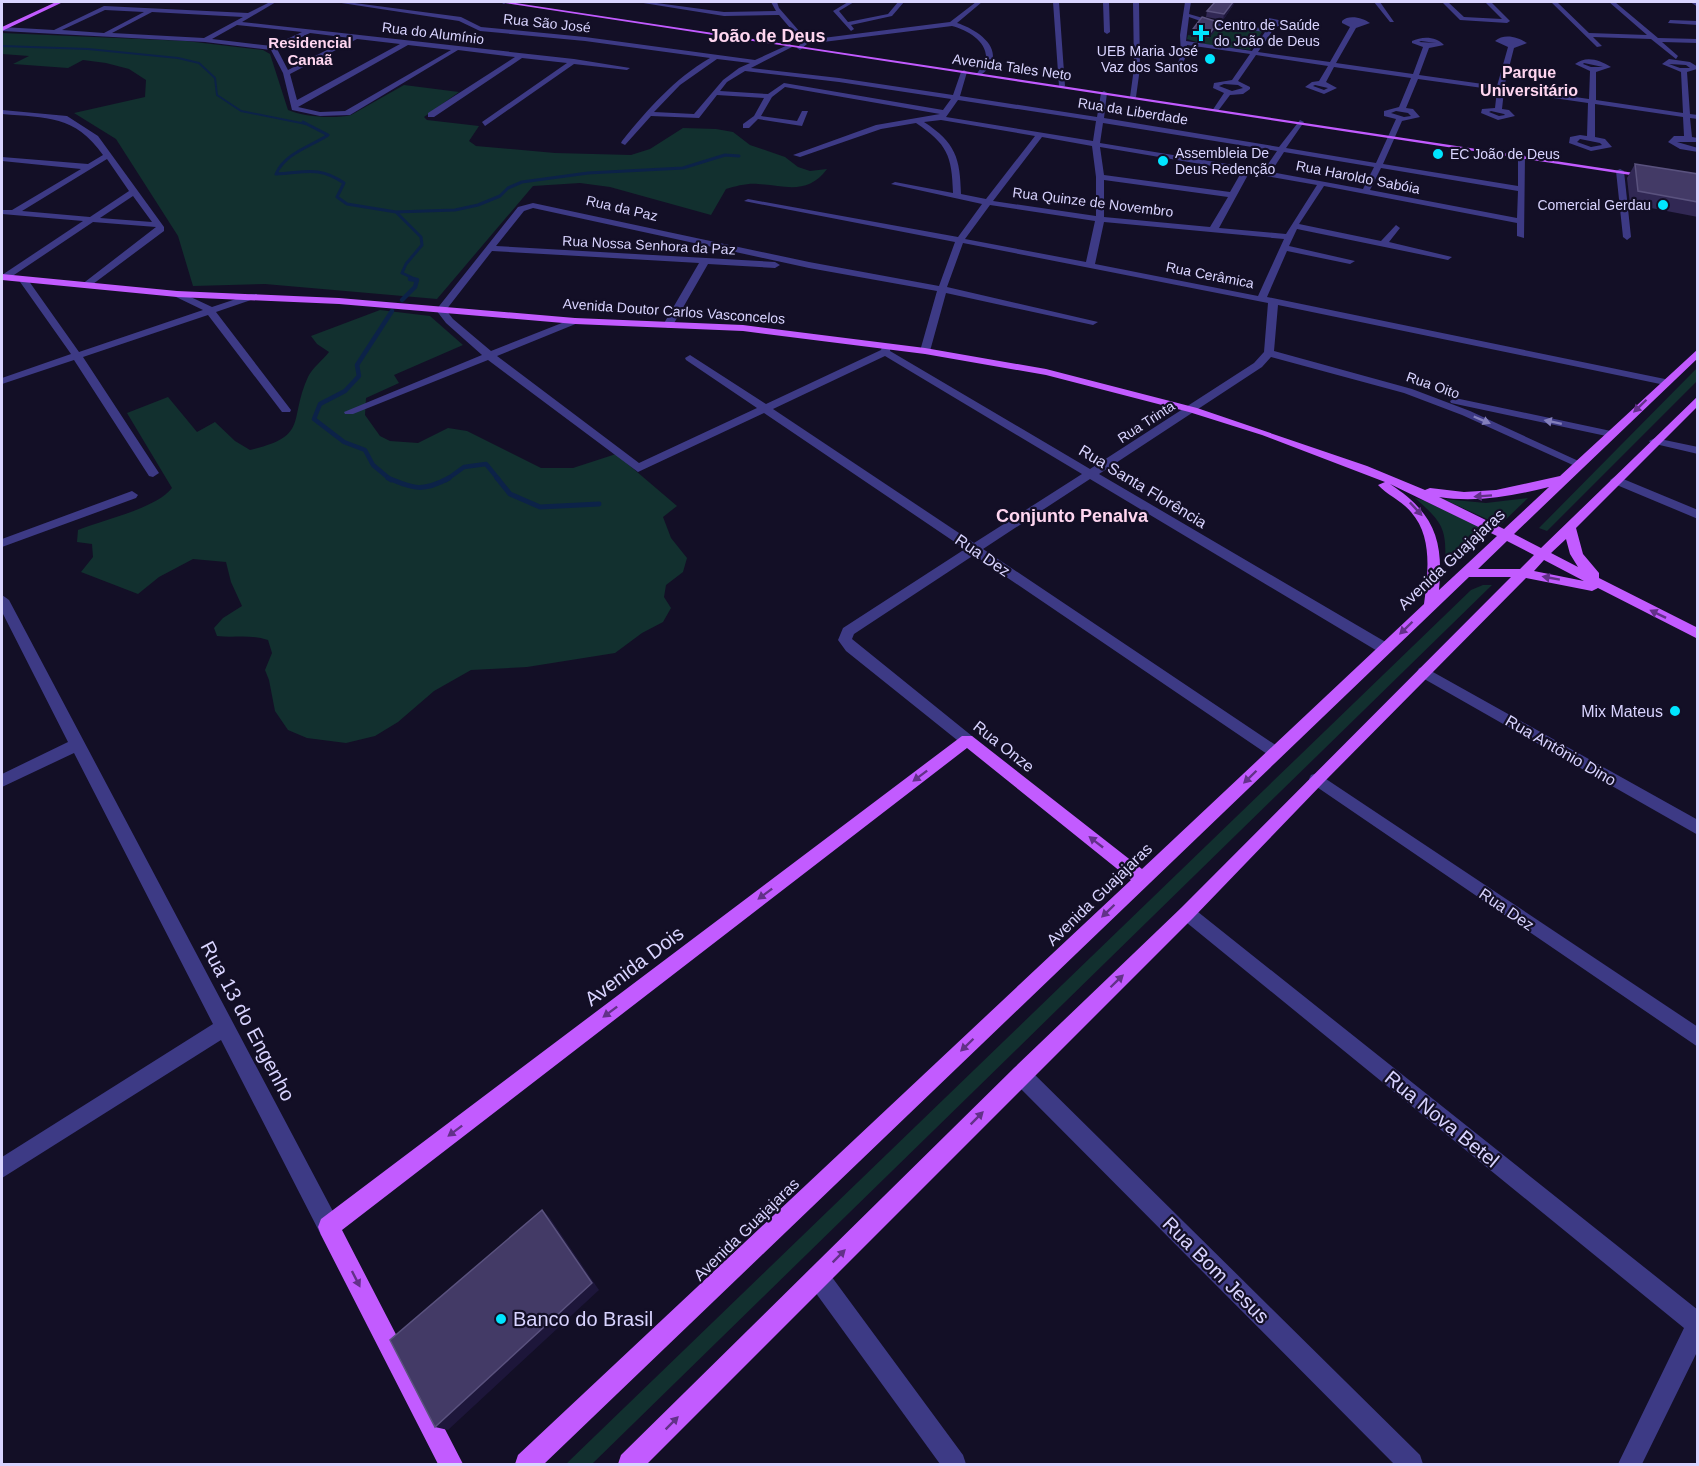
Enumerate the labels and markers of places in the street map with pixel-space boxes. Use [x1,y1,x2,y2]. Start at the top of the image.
place label: Centro de Saúde do João de Deus [1214,17,1320,49]
marker: Centro de Saúde do João de Deus [1192,24,1210,42]
place label: UEB Maria José Vaz dos Santos [1097,43,1198,75]
marker: UEB Maria José Vaz dos Santos [1203,52,1217,66]
place label: Assembleia De Deus Redenção [1175,145,1276,177]
place label: EC João de Deus [1450,146,1560,162]
marker: EC João de Deus [1431,147,1445,161]
marker: Assembleia De Deus Redenção [1156,154,1170,168]
place label: Comercial Gerdau [1537,197,1651,213]
marker: Comercial Gerdau [1656,198,1670,212]
place label: Mix Mateus [1581,703,1663,720]
marker: Mix Mateus [1668,704,1682,718]
place label: Banco do Brasil [513,1308,653,1330]
marker: Banco do Brasil [494,1312,508,1326]

